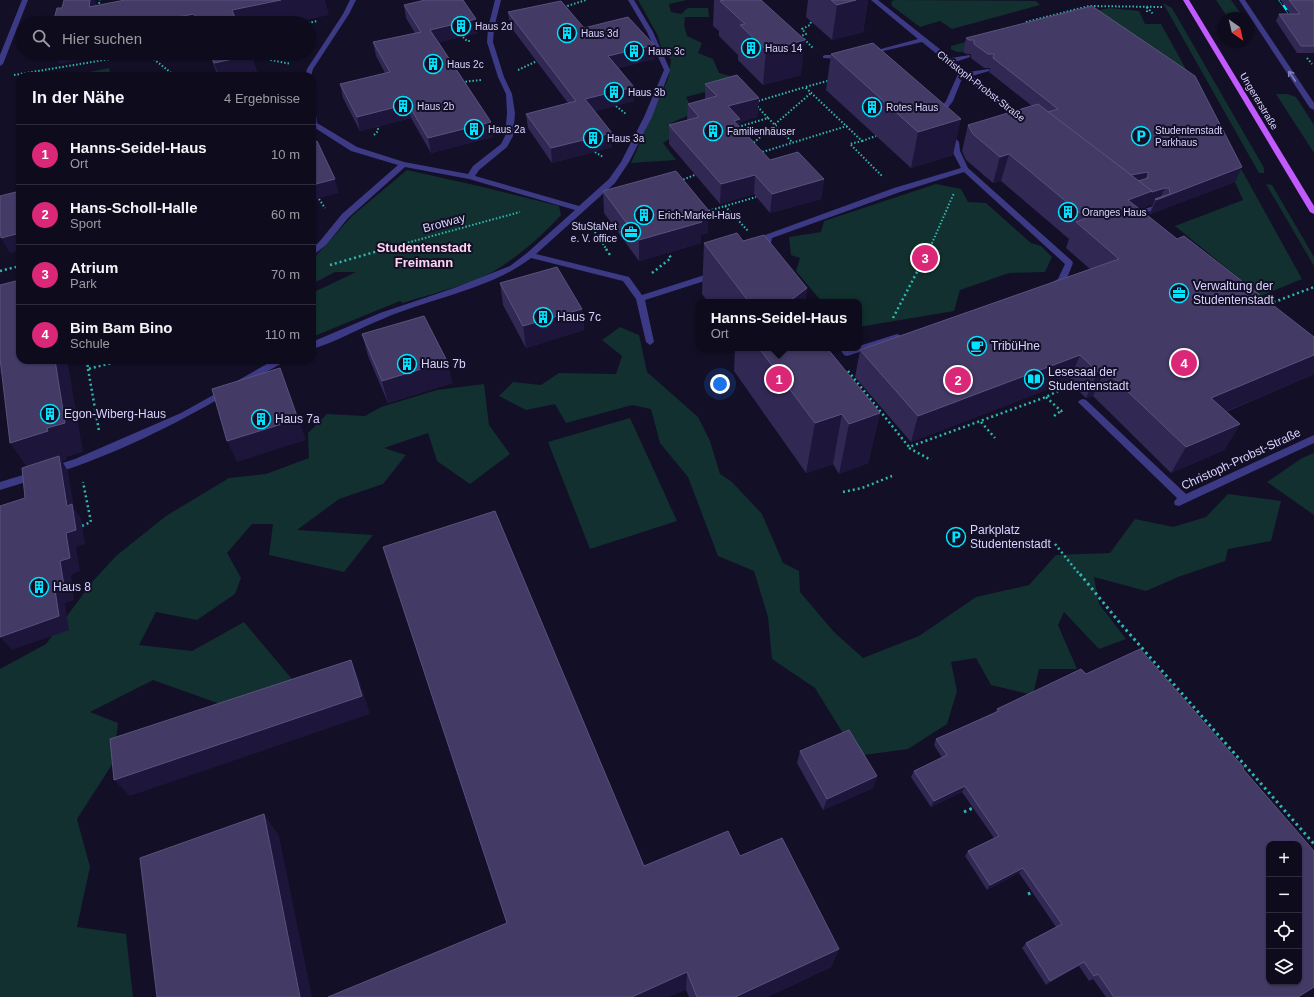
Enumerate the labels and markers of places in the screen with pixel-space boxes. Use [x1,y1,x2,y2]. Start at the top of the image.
building icon: Haus 2d [450,15,472,37]
place label: Haus 2d [475,21,512,32]
building icon: Haus 3d [556,22,578,44]
place label: Haus 3d [581,28,618,39]
building icon: Haus 14 [740,37,762,59]
building icon: Haus 3c [623,40,645,62]
place label: Haus 14 [765,43,803,54]
place label: Haus 3c [648,46,685,57]
building icon: Haus 2c [422,53,444,75]
place label: Haus 2c [447,59,484,70]
building icon: Haus 3b [603,81,625,103]
place label: Haus 3b [628,87,666,98]
building icon: Haus 2b [392,95,414,117]
building icon: Rotes Haus [861,96,883,118]
place label: Haus 2b [417,101,455,112]
place label: Rotes Haus [886,102,938,113]
building icon: Haus 2a [463,118,485,140]
building icon: Familienhäuser [702,120,724,142]
place label: Haus 2a [488,124,526,135]
parking icon: Studentenstadt Parkhaus [1130,125,1152,147]
place label: Studentenstadt Parkhaus [1155,125,1222,148]
place label: Familienhäuser [727,126,796,137]
building icon: Haus 3a [582,127,604,149]
place label: Haus 3a [607,133,645,144]
building icon: Oranges Haus [1057,201,1079,223]
building icon: Erich-Markel-Haus [633,204,655,226]
place label: Oranges Haus [1082,207,1146,218]
place label: Erich-Markel-Haus [658,210,741,221]
place label: StuStaNet e. V. office [571,221,617,244]
office icon: StuStaNet e. V. office [620,221,642,243]
pin: 3 [912,243,938,273]
place label: Verwaltung der Studentenstadt [1193,279,1274,307]
office icon: Verwaltung der Studentenstadt [1168,282,1190,304]
building icon: Haus 7c [532,306,554,328]
place label: Haus 7c [557,310,601,324]
cafe icon: TribüHne [966,335,988,357]
place label: TribüHne [991,339,1040,353]
pin: 4 [1171,348,1197,378]
building icon: Haus 7b [396,353,418,375]
place label: Haus 7b [421,357,466,371]
pin: 1 [766,364,792,394]
pin: 2 [945,365,971,395]
place label: Lesesaal der Studentenstadt [1048,365,1129,393]
library icon: Lesesaal der Studentenstadt [1023,368,1045,390]
building icon: Egon-Wiberg-Haus [39,403,61,425]
place label: Egon-Wiberg-Haus [64,407,166,421]
building icon: Haus 7a [250,408,272,430]
place label: Haus 7a [275,412,320,426]
place label: Parkplatz Studentenstadt [970,523,1051,551]
parking icon: Parkplatz Studentenstadt [945,526,967,548]
building icon: Haus 8 [28,576,50,598]
place label: Haus 8 [53,580,91,594]

